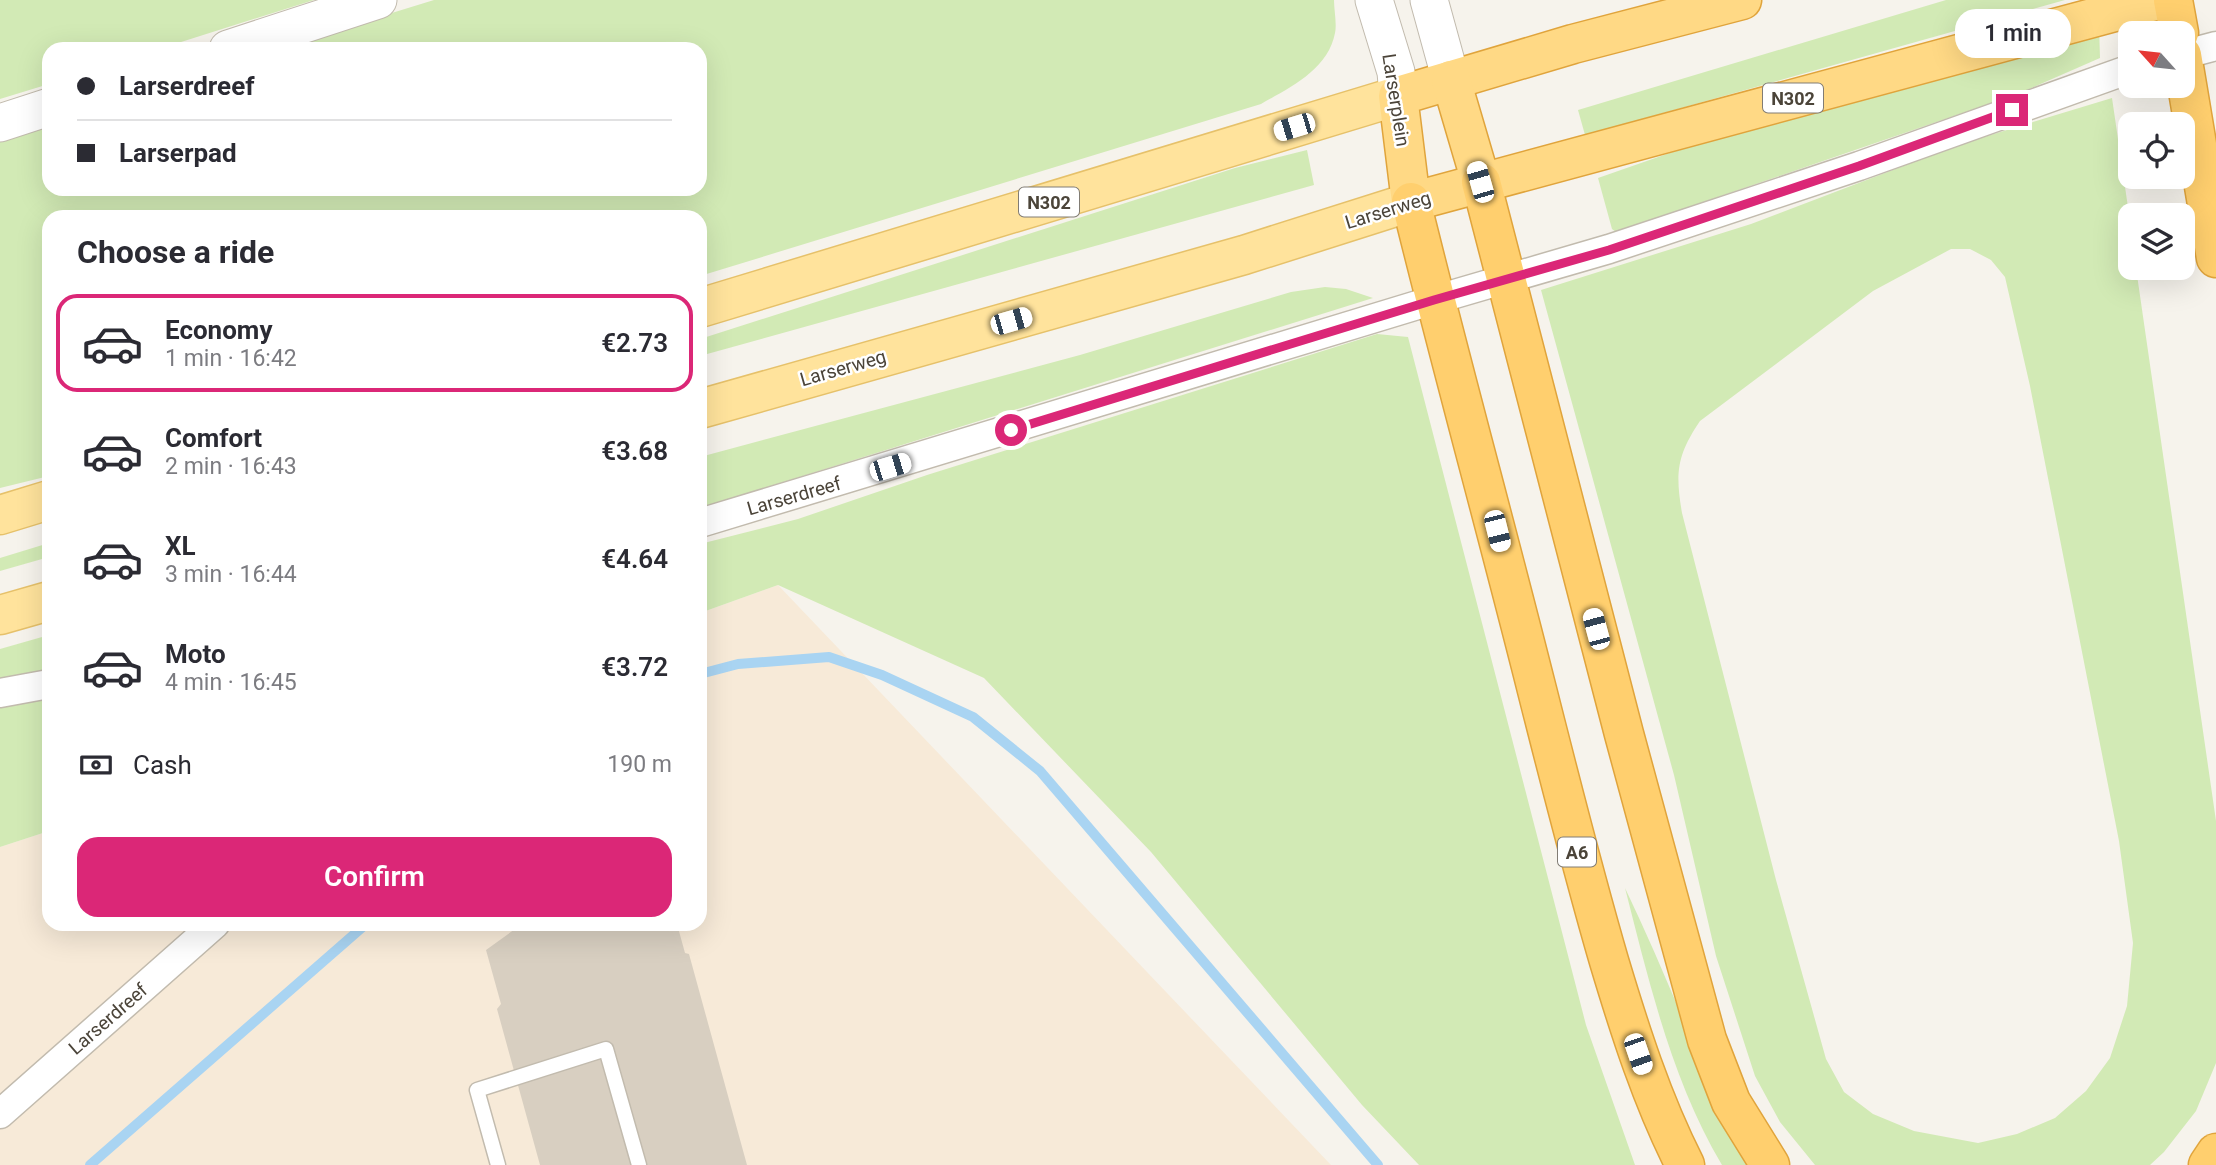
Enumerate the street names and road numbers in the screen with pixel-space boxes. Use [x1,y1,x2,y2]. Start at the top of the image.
street label: Larserplein [1377,52,1415,148]
road number: N302 [1763,84,1823,113]
street label: Larserweg [1342,186,1434,234]
road number: N302 [1019,188,1079,216]
street label: Larserweg [797,345,889,391]
street label: Larserdreef [744,471,844,520]
road number: A6 [1558,838,1596,866]
street label: Larserdreef [64,978,152,1059]

